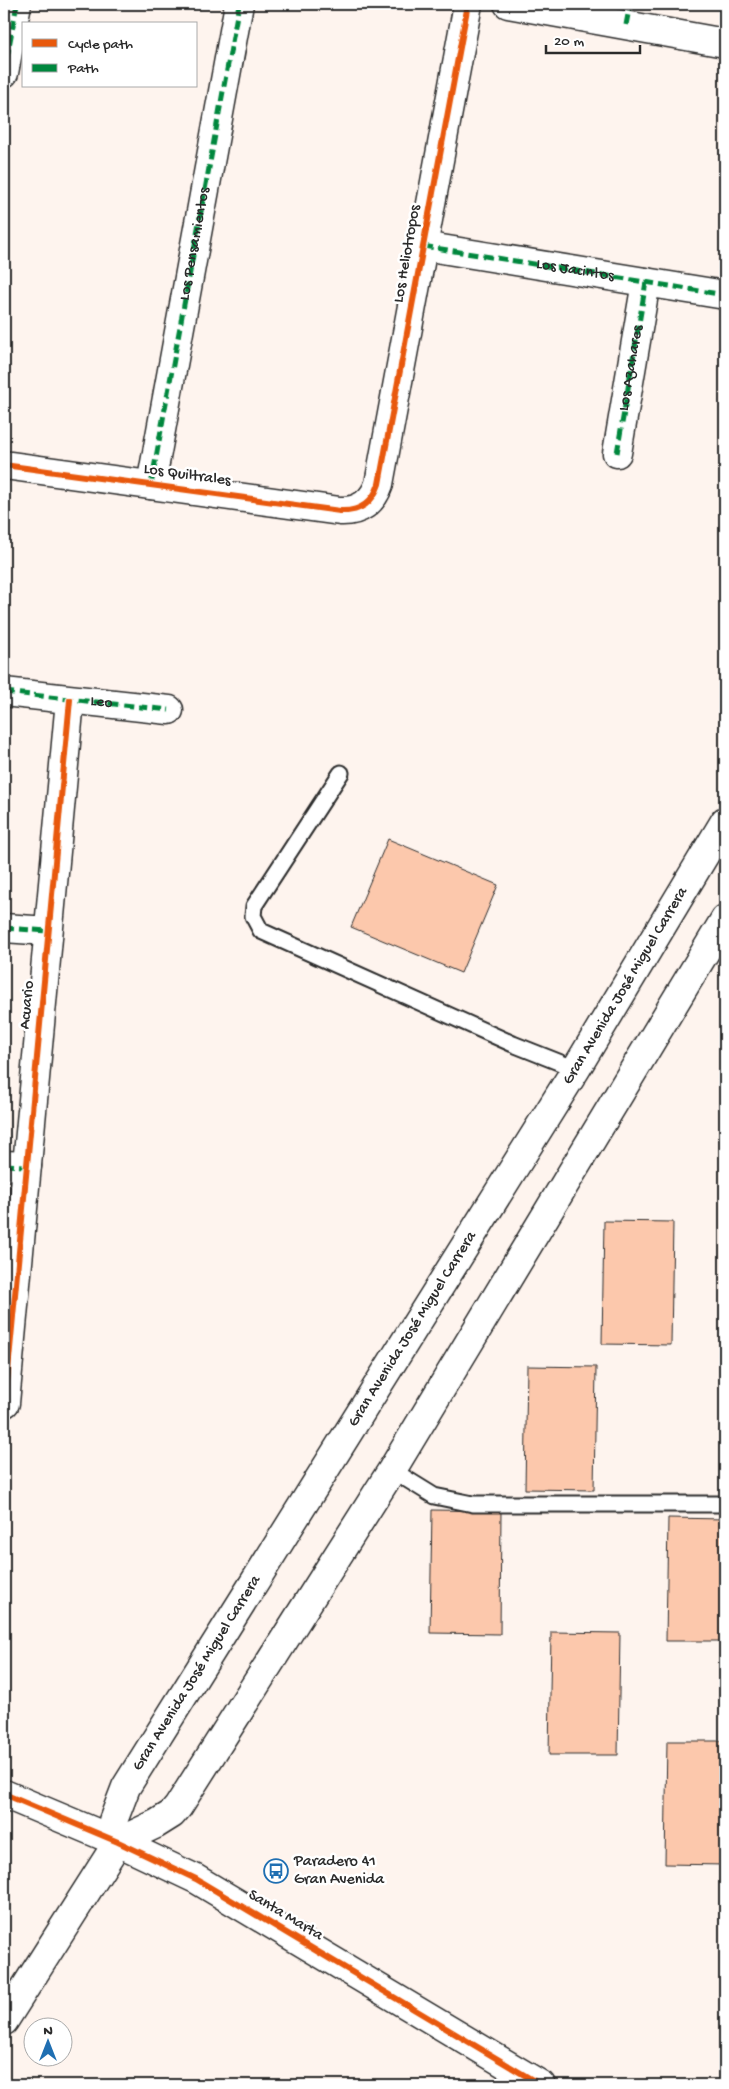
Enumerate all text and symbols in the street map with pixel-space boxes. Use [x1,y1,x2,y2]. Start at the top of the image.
legend [22,22,198,88]
scale bar [546,22,640,54]
text: 20 m [554,33,584,51]
text: Cycle path [68,36,133,54]
text: Path [67,60,99,78]
street label: Los Pensamientos [175,185,215,302]
street label: Los Heliotropos [390,202,426,304]
street label: Los Jacintos [535,255,616,287]
street label: Los Azahares [615,323,648,412]
street label: Los Quiltrales [142,460,233,492]
street label: Leo [89,692,114,713]
street label: Gran Avenida José Miguel Carrera [559,883,693,1088]
street label: Acuario [16,980,40,1030]
street label: Gran Avenida José Miguel Carrera [344,1227,482,1431]
street label: Gran Avenida José Miguel Carrera [129,1571,266,1775]
place label: Paradero 41 Gran Avenida [293,1853,385,1890]
bus stop icon: Paradero 41 Gran Avenida [263,1858,289,1884]
street label: Santa Marta [244,1886,327,1946]
north arrow [22,2016,72,2066]
text: N [43,2023,53,2040]

